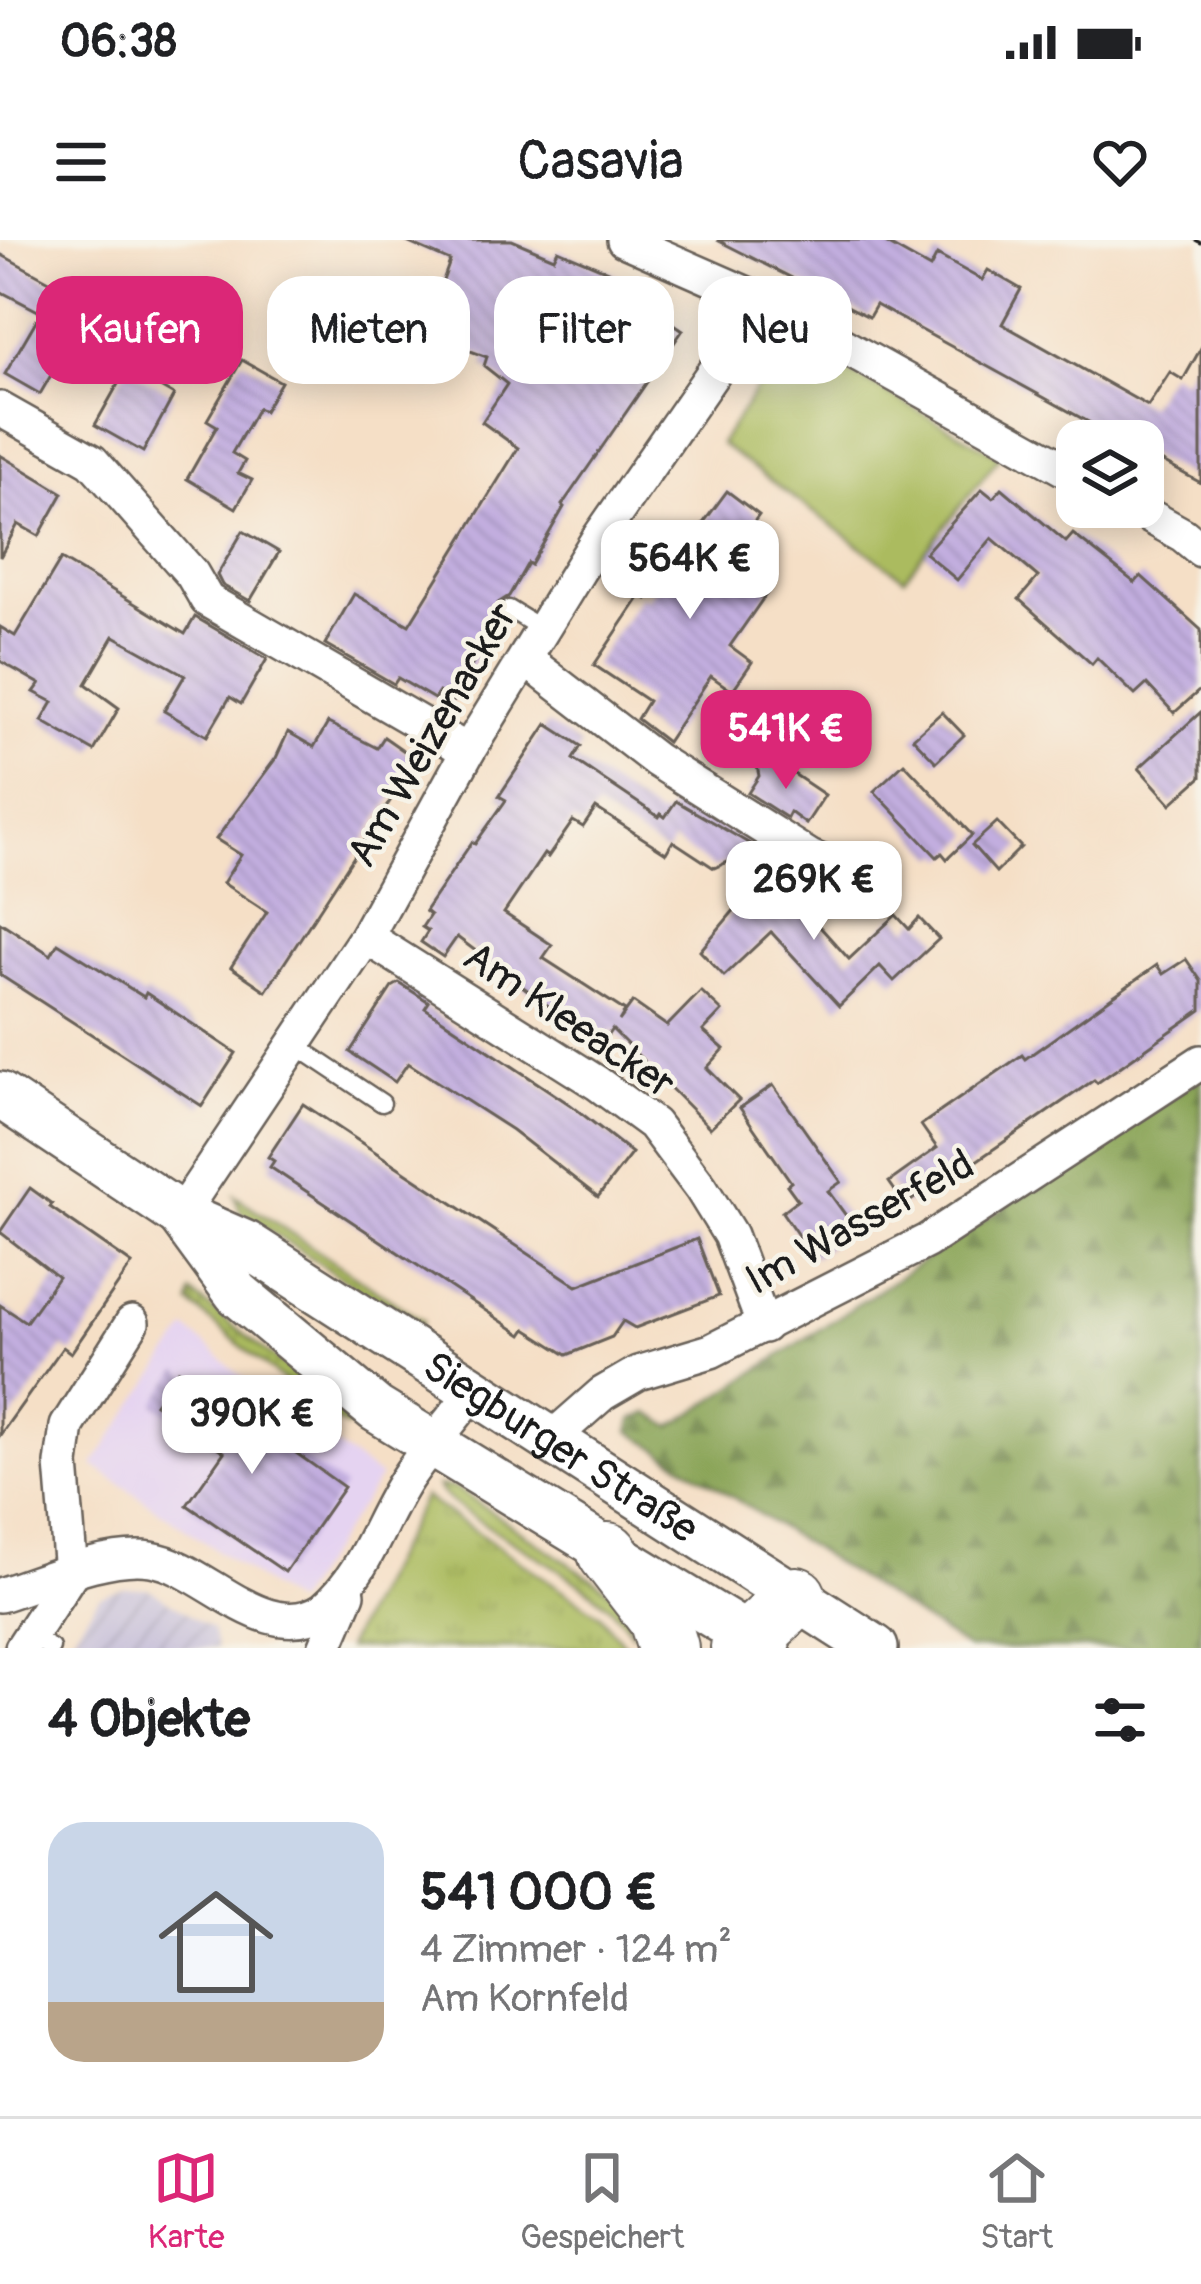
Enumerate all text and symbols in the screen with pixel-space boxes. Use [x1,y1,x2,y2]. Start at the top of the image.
text: 06:38 [60,14,177,70]
text: Casavia [517,128,684,196]
icon: menu [48,129,114,195]
icon: heart [1087,129,1153,195]
chip: Kaufen [36,276,243,384]
chip: Mieten [267,276,470,384]
chip: Filter [494,276,674,384]
chip: Neu [698,276,852,384]
map controls [1056,420,1164,528]
button: layers [1056,420,1164,528]
pin: 564K € [592,520,788,622]
text: 564K € [628,534,752,583]
street label: Am Weizenacker [336,594,529,876]
pin: 541K € [688,690,884,792]
text: 541K € [728,704,844,753]
pin: 269K € [716,841,912,943]
text: 269K € [753,855,875,904]
street label: Am Kleeacker [453,931,684,1110]
street label: Im Wasserfeld [737,1139,983,1307]
street label: Siegburger Straße [413,1341,707,1556]
pin: 390K € [154,1375,350,1477]
text: 390K € [189,1389,315,1438]
icon: filters [1087,1687,1153,1753]
text: 4 Objekte [48,1688,250,1752]
text: 541 000 € [420,1861,657,1925]
icon: home [144,1870,288,2014]
text: 4 Zimmer · 124 m² [420,1925,732,1974]
text: Am Kornfeld [420,1974,629,2023]
tab: Karte [148,2145,224,2258]
tab: Gespeichert [520,2145,684,2258]
tab: Start [980,2145,1053,2258]

